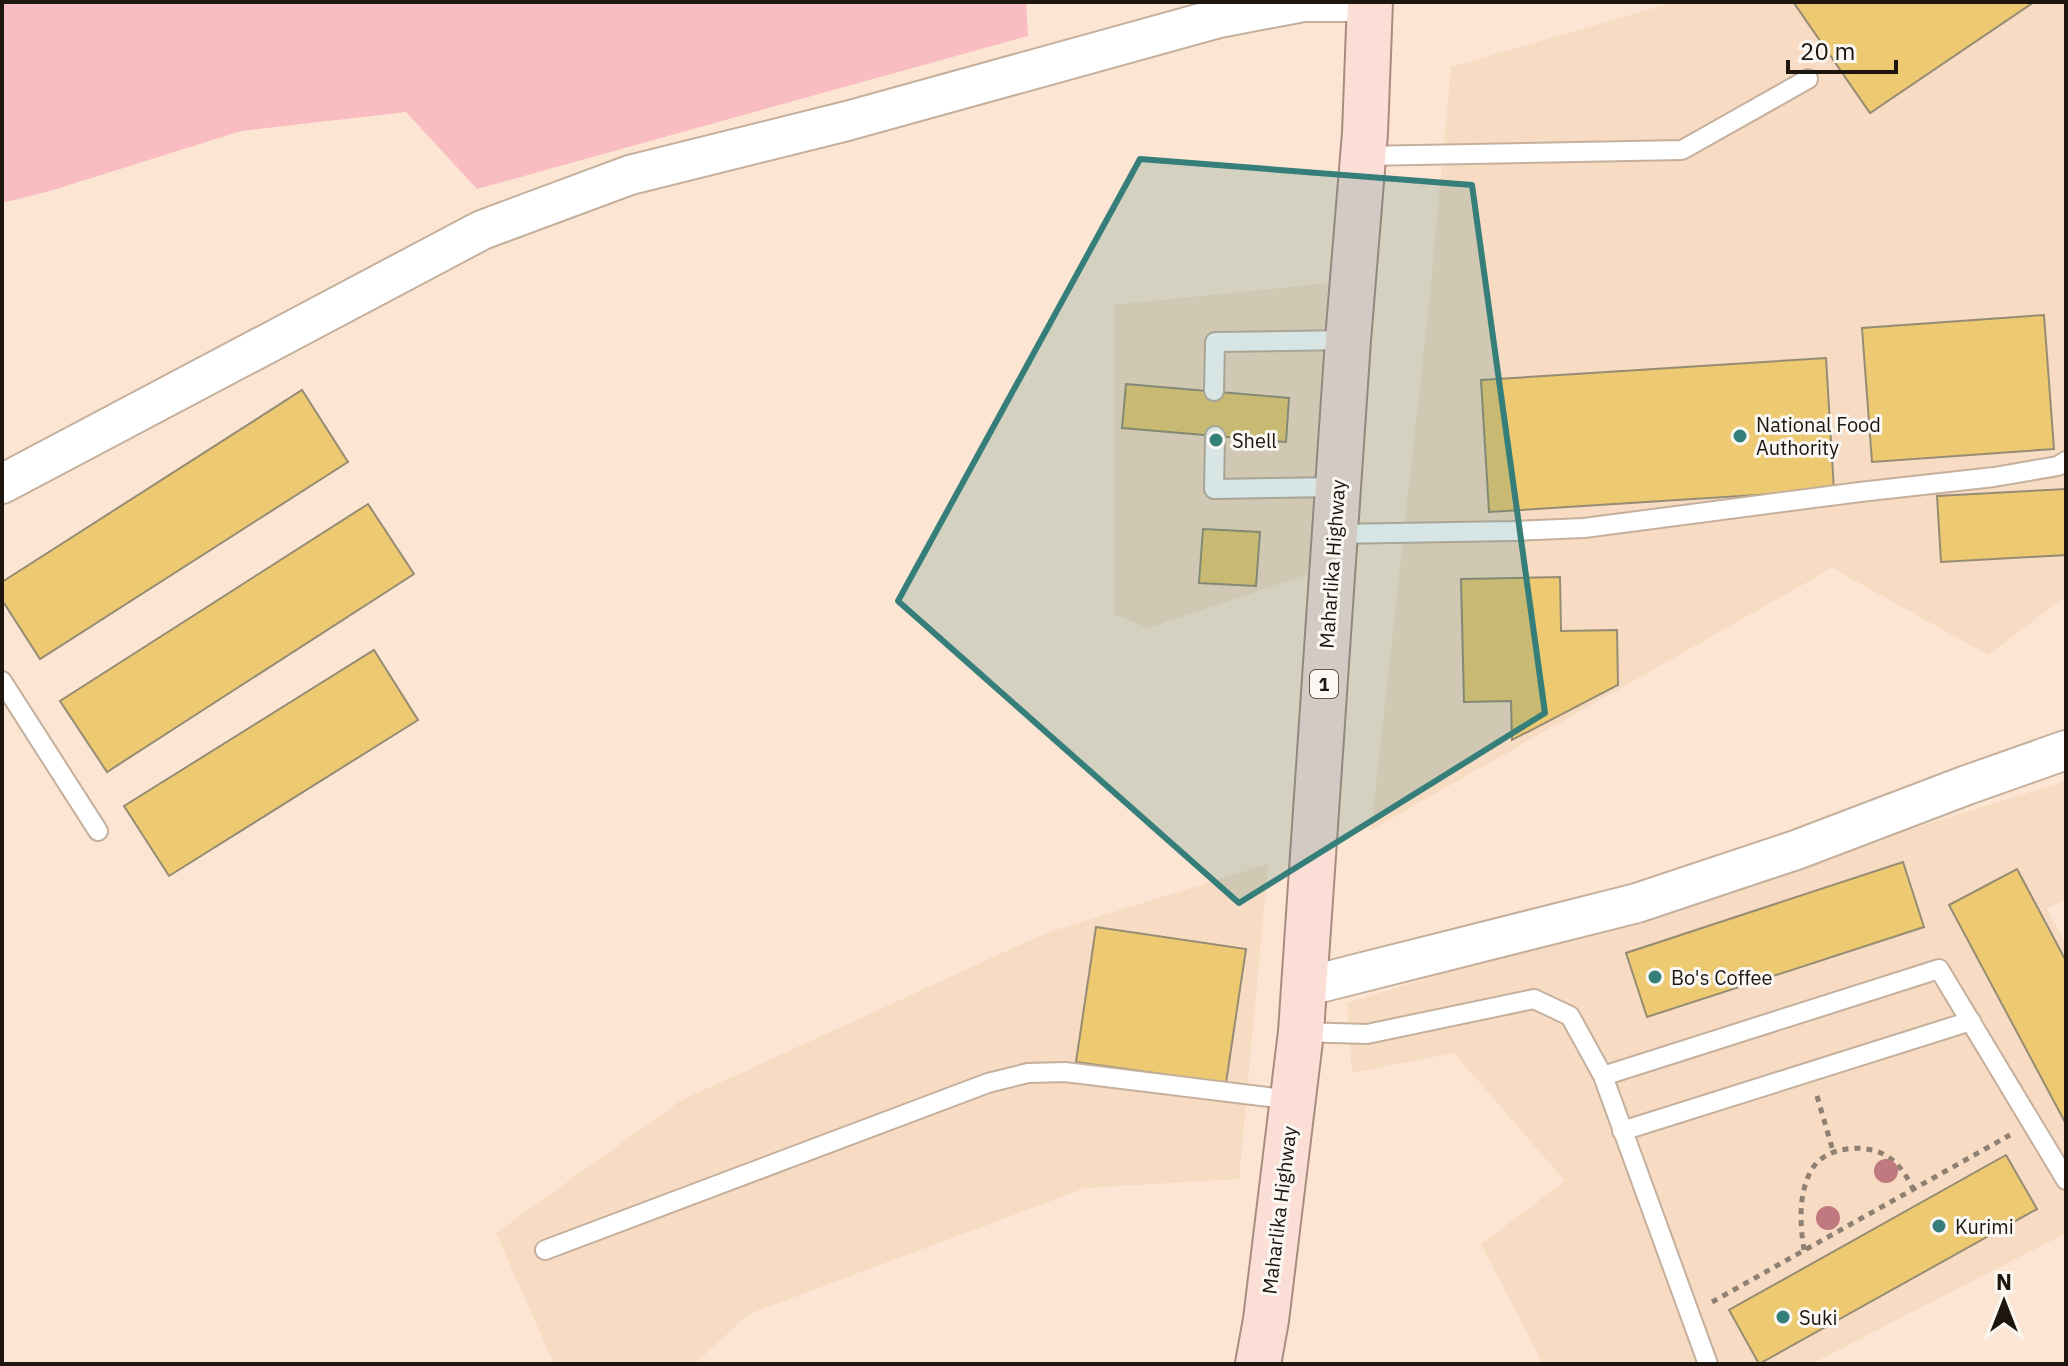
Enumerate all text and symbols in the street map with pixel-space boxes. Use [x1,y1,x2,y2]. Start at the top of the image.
scale bar [1788,24,1896,74]
text: 20 m [1800,35,1855,67]
place label: National Food Authority [1756,411,1881,461]
place label: Shell [1232,427,1277,454]
marker: National Food Authority [1731,427,1749,445]
marker: Shell [1207,431,1225,449]
street label: Maharlika Highway [1313,479,1351,649]
road number: 1 [1310,670,1338,698]
place label: Bo's Coffee [1671,964,1773,991]
marker: Bo's Coffee [1646,968,1664,986]
street label: Maharlika Highway [1255,1124,1303,1296]
place label: Kurimi [1955,1213,2014,1240]
marker: Kurimi [1930,1217,1948,1235]
north arrow [1964,1262,2044,1342]
text: N [1996,1267,2012,1296]
place label: Suki [1799,1304,1838,1331]
marker: Suki [1774,1308,1792,1326]

